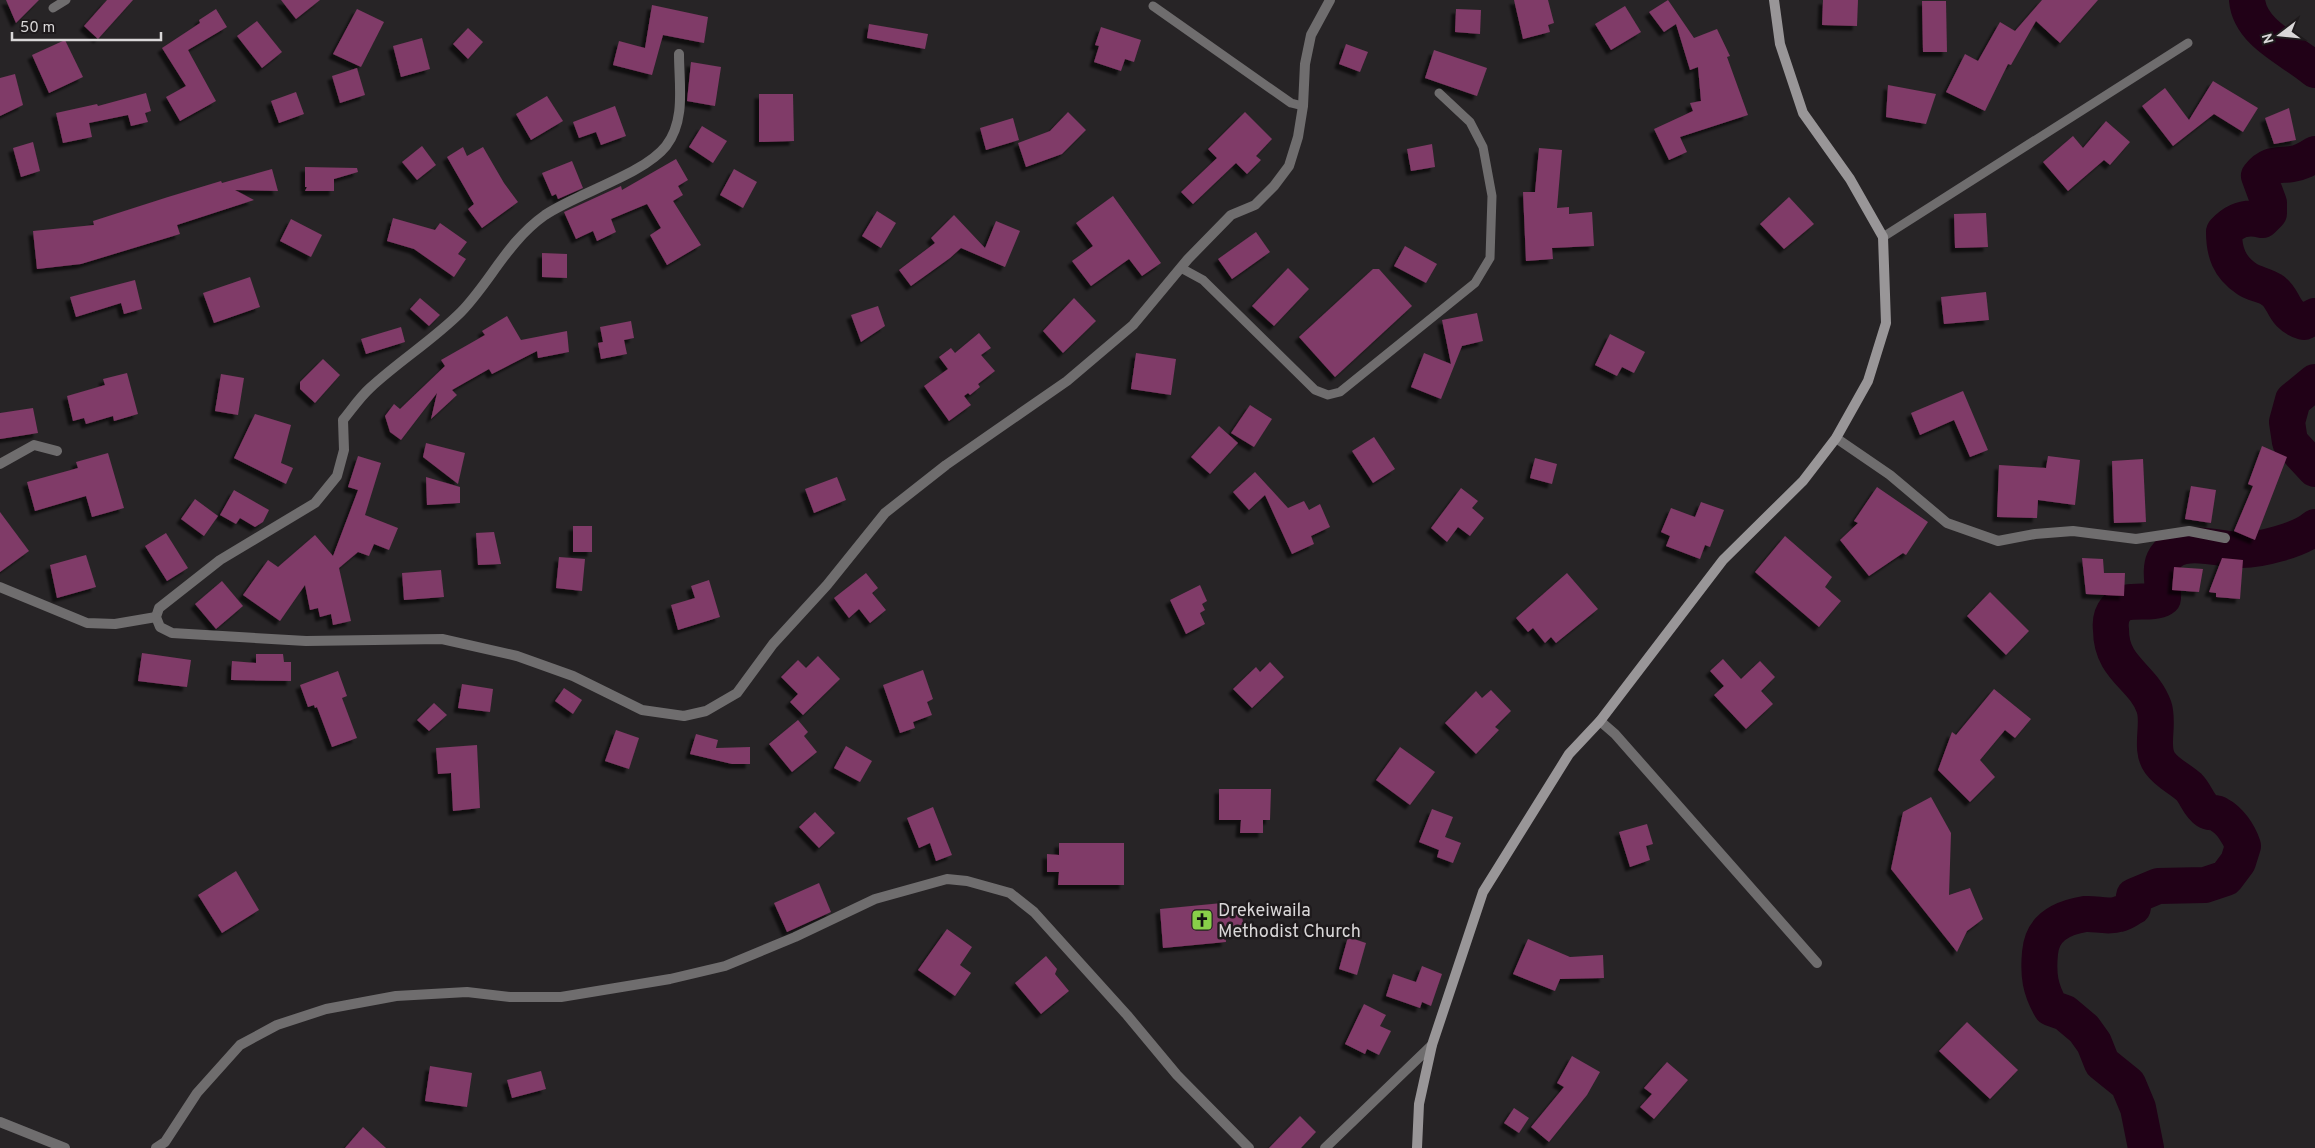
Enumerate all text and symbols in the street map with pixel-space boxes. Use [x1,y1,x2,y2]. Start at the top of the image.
scale bar [12,10,161,42]
north arrow [2255,10,2305,60]
text: 50 m [20,19,55,38]
text: N [2259,31,2279,45]
place label: Drekeiwaila Methodist Church [1218,900,1361,944]
church icon: Drekeiwaila Methodist Church [1190,908,1214,932]

